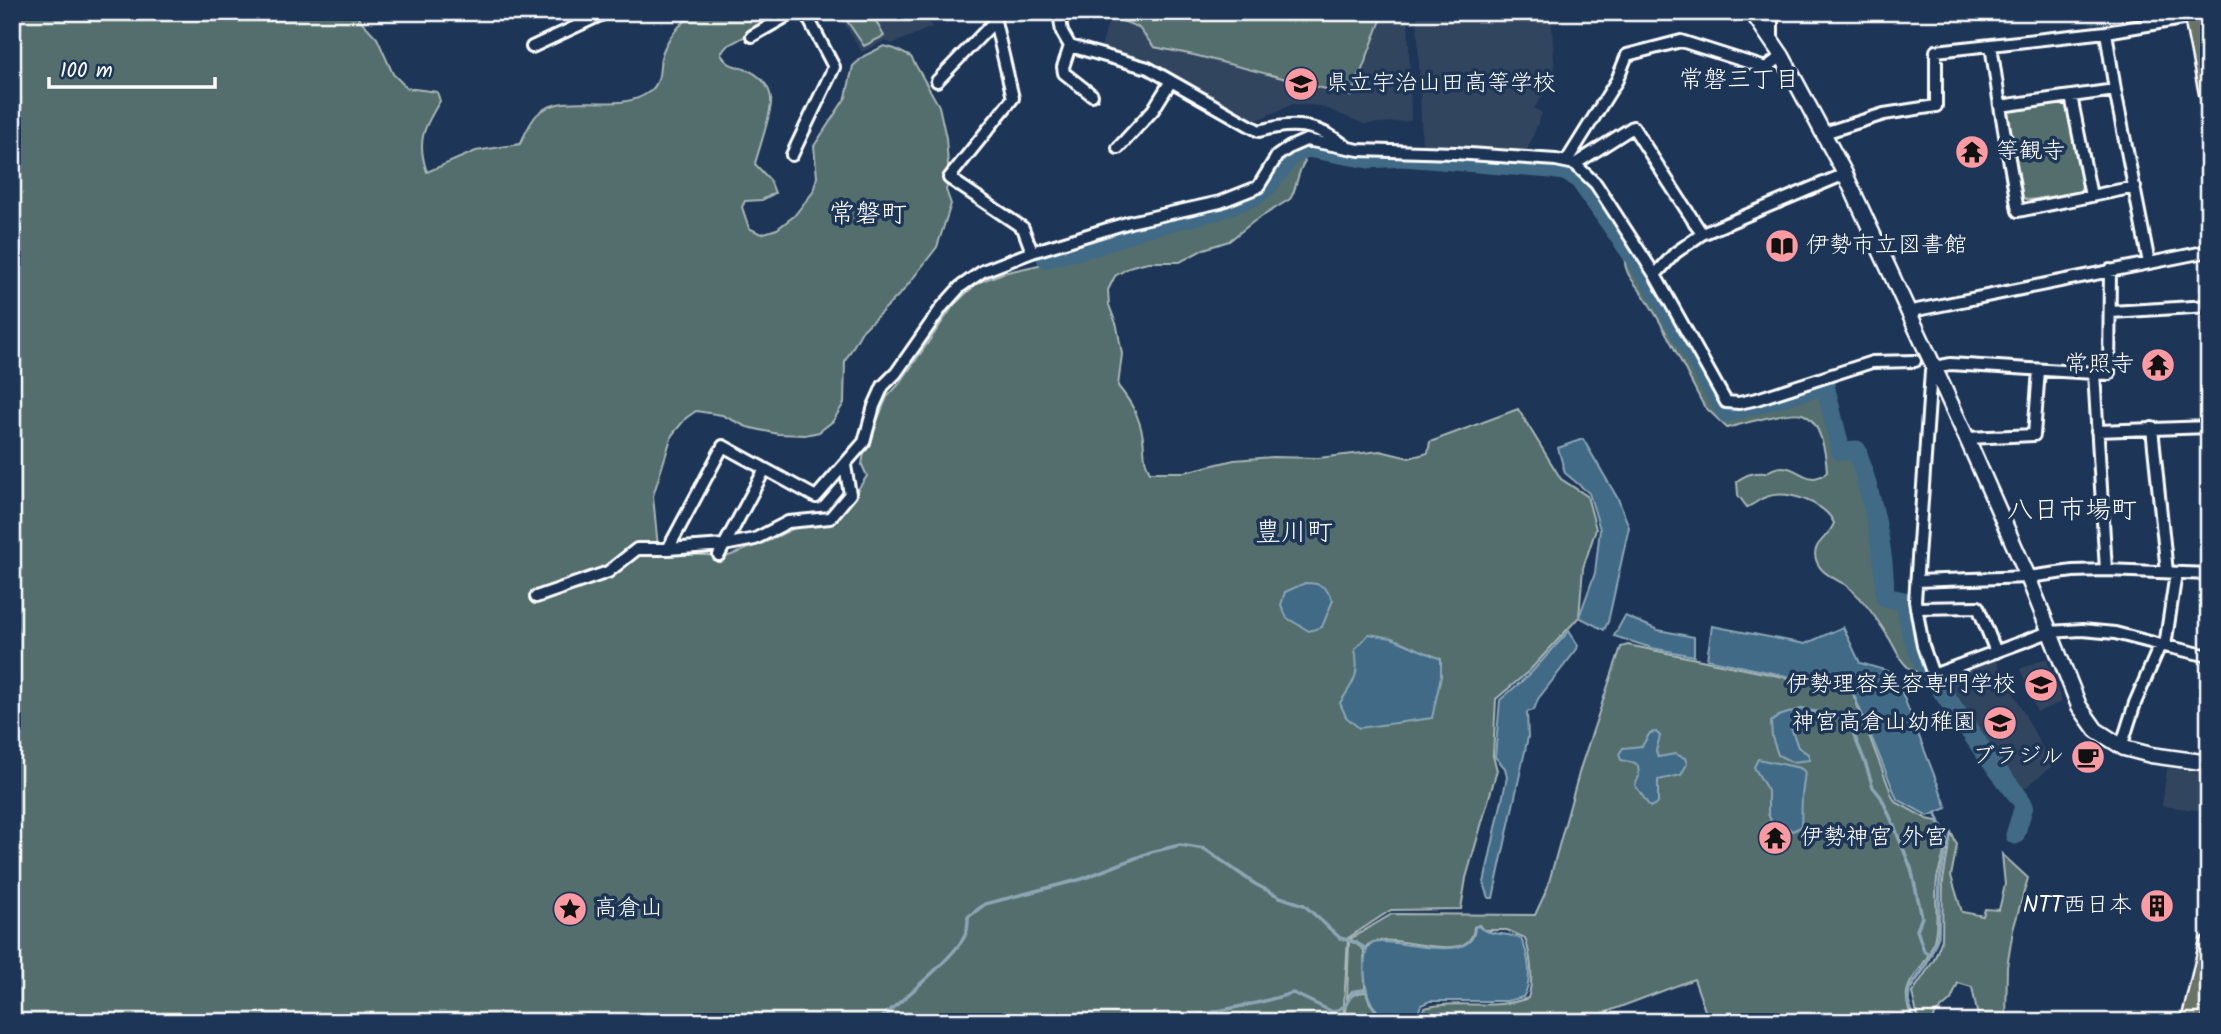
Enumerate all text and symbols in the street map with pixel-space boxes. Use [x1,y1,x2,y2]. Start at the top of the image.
scale bar [49,46,215,90]
text: 100 m [60,55,113,88]
district label: 常磐三丁目 [1679,61,1799,100]
school or university icon: 県立宇治山田高等学校 [1282,65,1320,103]
place label: 県立宇治山田高等学校 [1326,66,1556,102]
temple icon: 等観寺 [1953,133,1991,171]
place label: 等観寺 [1996,134,2065,170]
district label: 常磐町 [829,194,907,236]
library icon: 伊勢市立図書館 [1763,227,1801,265]
place label: 伊勢市立図書館 [1806,228,1967,264]
temple icon: 常照寺 [2139,346,2177,384]
place label: 常照寺 [2065,347,2134,383]
district label: 八日市場町 [2007,490,2137,532]
district label: 豊川町 [1255,512,1333,554]
school or university icon: 伊勢理容美容専門学校 [2022,666,2060,704]
place label: 伊勢理容美容専門学校 [1786,667,2016,703]
school or university icon: 神宮高倉山幼稚園 [1981,704,2019,742]
place label: 神宮高倉山幼稚園 [1792,705,1976,741]
cafe icon: ブラジル [2069,738,2107,776]
place label: ブラジル [1972,739,2064,775]
temple icon: 伊勢神宮 外宮 [1756,819,1794,857]
place label: 伊勢神宮 外宮 [1800,820,1947,856]
building icon: NTT西日本 [2138,887,2176,925]
place label: NTT西日本 [2023,888,2132,924]
place icon: 高倉山 [551,890,589,928]
place label: 高倉山 [594,891,663,927]

